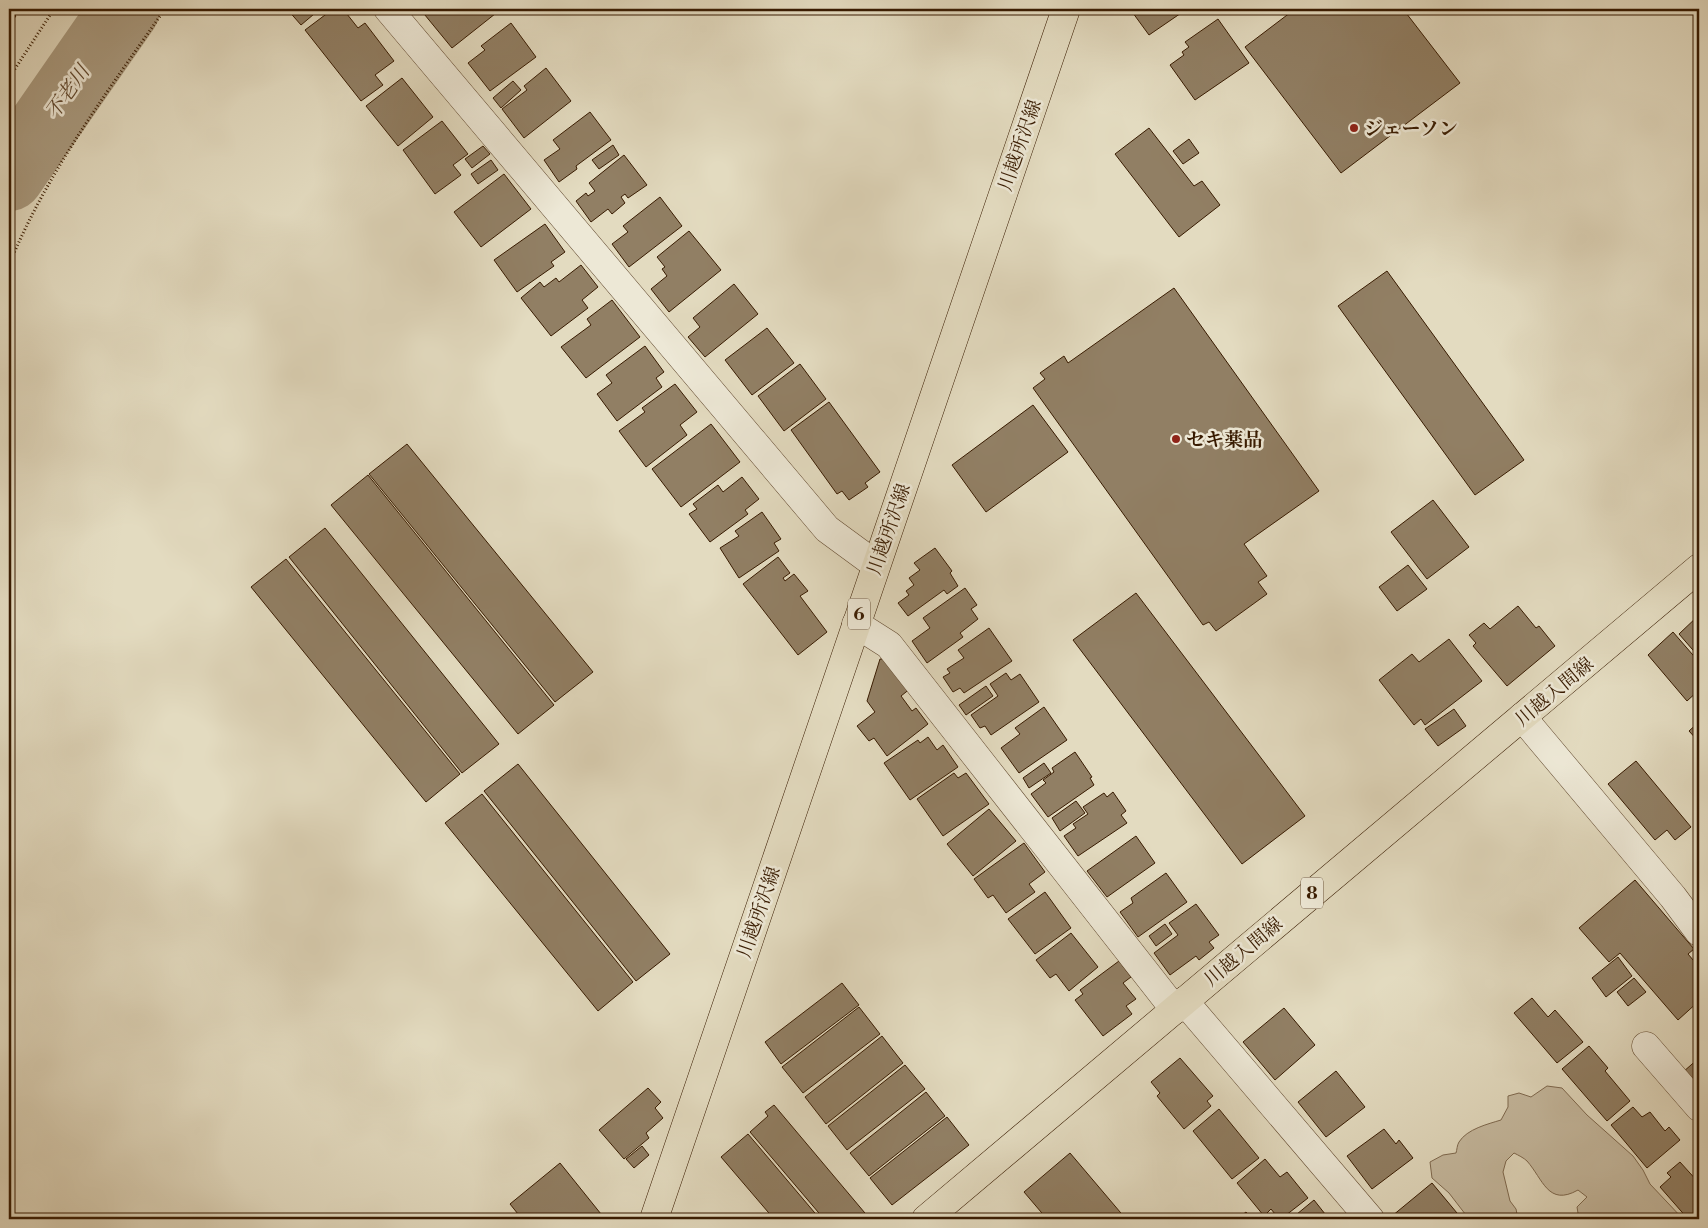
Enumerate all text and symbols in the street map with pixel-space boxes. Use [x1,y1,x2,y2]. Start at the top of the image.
water label: 不老川 [41,59,97,125]
street label: 川越所沢線 [993,96,1047,194]
place label: ジェーソン [1364,117,1458,141]
marker: ジェーソン [1348,122,1360,134]
place label: セキ薬品 [1186,428,1262,452]
marker: セキ薬品 [1170,433,1182,445]
street label: 川越所沢線 [862,480,916,578]
road number: 6 [848,598,870,630]
street label: 川越入間線 [1511,652,1599,731]
street label: 川越所沢線 [732,863,786,961]
road number: 8 [1301,878,1323,908]
street label: 川越入間線 [1200,912,1288,991]

